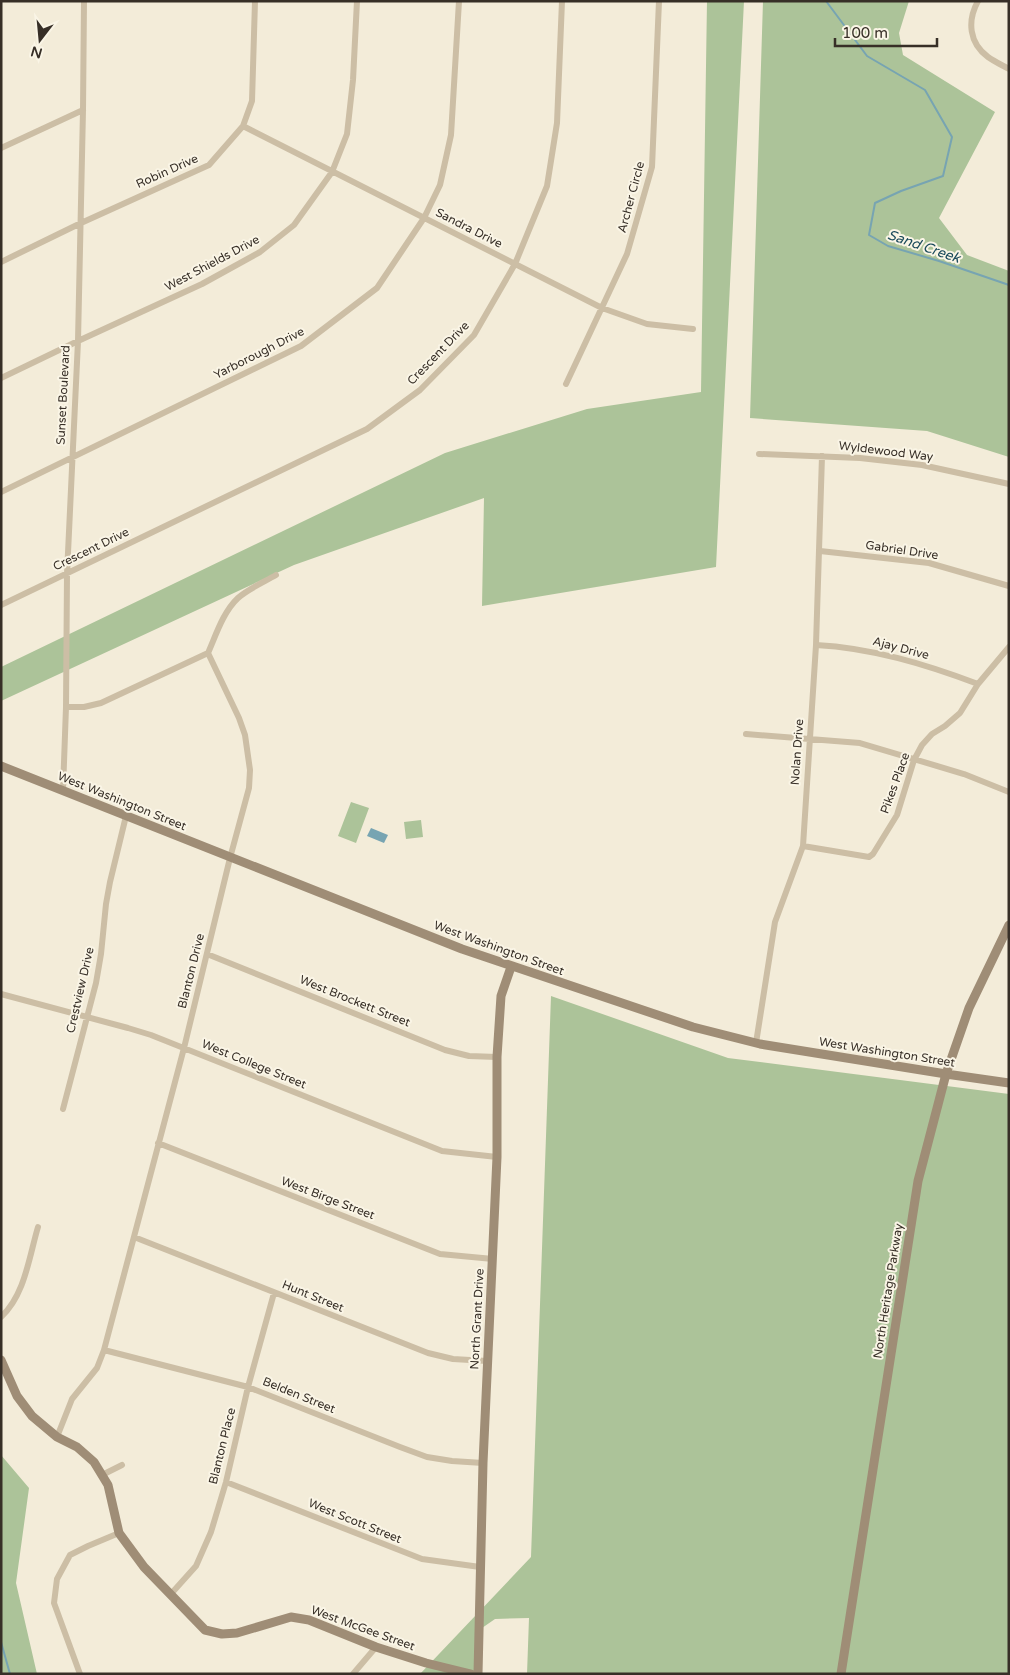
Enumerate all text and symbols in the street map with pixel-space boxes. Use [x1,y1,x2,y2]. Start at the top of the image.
north arrow [15,15,65,65]
scale bar [835,15,938,47]
text: 100 m [842,24,888,42]
text: N [29,42,44,62]
street label: Robin Drive [134,151,200,191]
street label: Archer Circle [615,160,647,234]
street label: Sandra Drive [433,205,505,251]
water label: Sand Creek [885,226,964,267]
street label: West Shields Drive [162,232,262,294]
street label: Crescent Drive [404,318,472,388]
street label: Yarborough Drive [212,324,307,382]
street label: Sunset Boulevard [53,345,73,445]
street label: Wyldewood Way [838,438,935,464]
street label: Crescent Drive [51,524,131,573]
street label: Gabriel Drive [865,538,940,562]
street label: Ajay Drive [871,634,931,662]
street label: Nolan Drive [788,718,806,786]
street label: Pikes Place [877,750,913,815]
street label: West Washington Street [56,769,189,833]
street label: West Washington Street [432,918,566,978]
street label: Blanton Drive [175,932,207,1010]
street label: Crestview Drive [63,945,97,1034]
street label: West Brockett Street [298,972,413,1030]
street label: West Washington Street [818,1034,956,1070]
street label: West College Street [200,1037,309,1092]
street label: West Birge Street [279,1174,377,1222]
street label: North Heritage Parkway [870,1222,906,1360]
street label: North Grant Drive [467,1268,487,1370]
street label: Hunt Street [280,1277,346,1315]
street label: Belden Street [261,1374,338,1416]
street label: Blanton Place [206,1406,238,1486]
street label: West Scott Street [306,1496,404,1546]
street label: West McGee Street [309,1603,417,1653]

